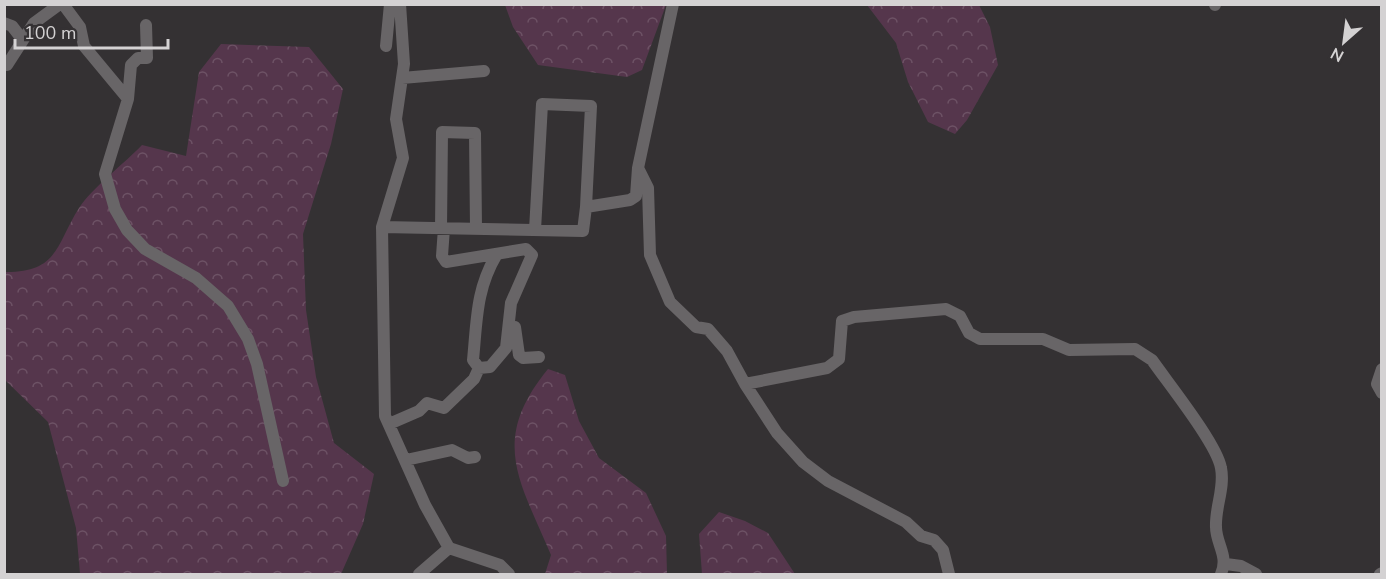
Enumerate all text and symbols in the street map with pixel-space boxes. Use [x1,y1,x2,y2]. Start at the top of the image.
scale bar [15,12,168,50]
north arrow [1314,12,1374,72]
text: 100 m [24,21,76,45]
text: N [1327,42,1348,67]

